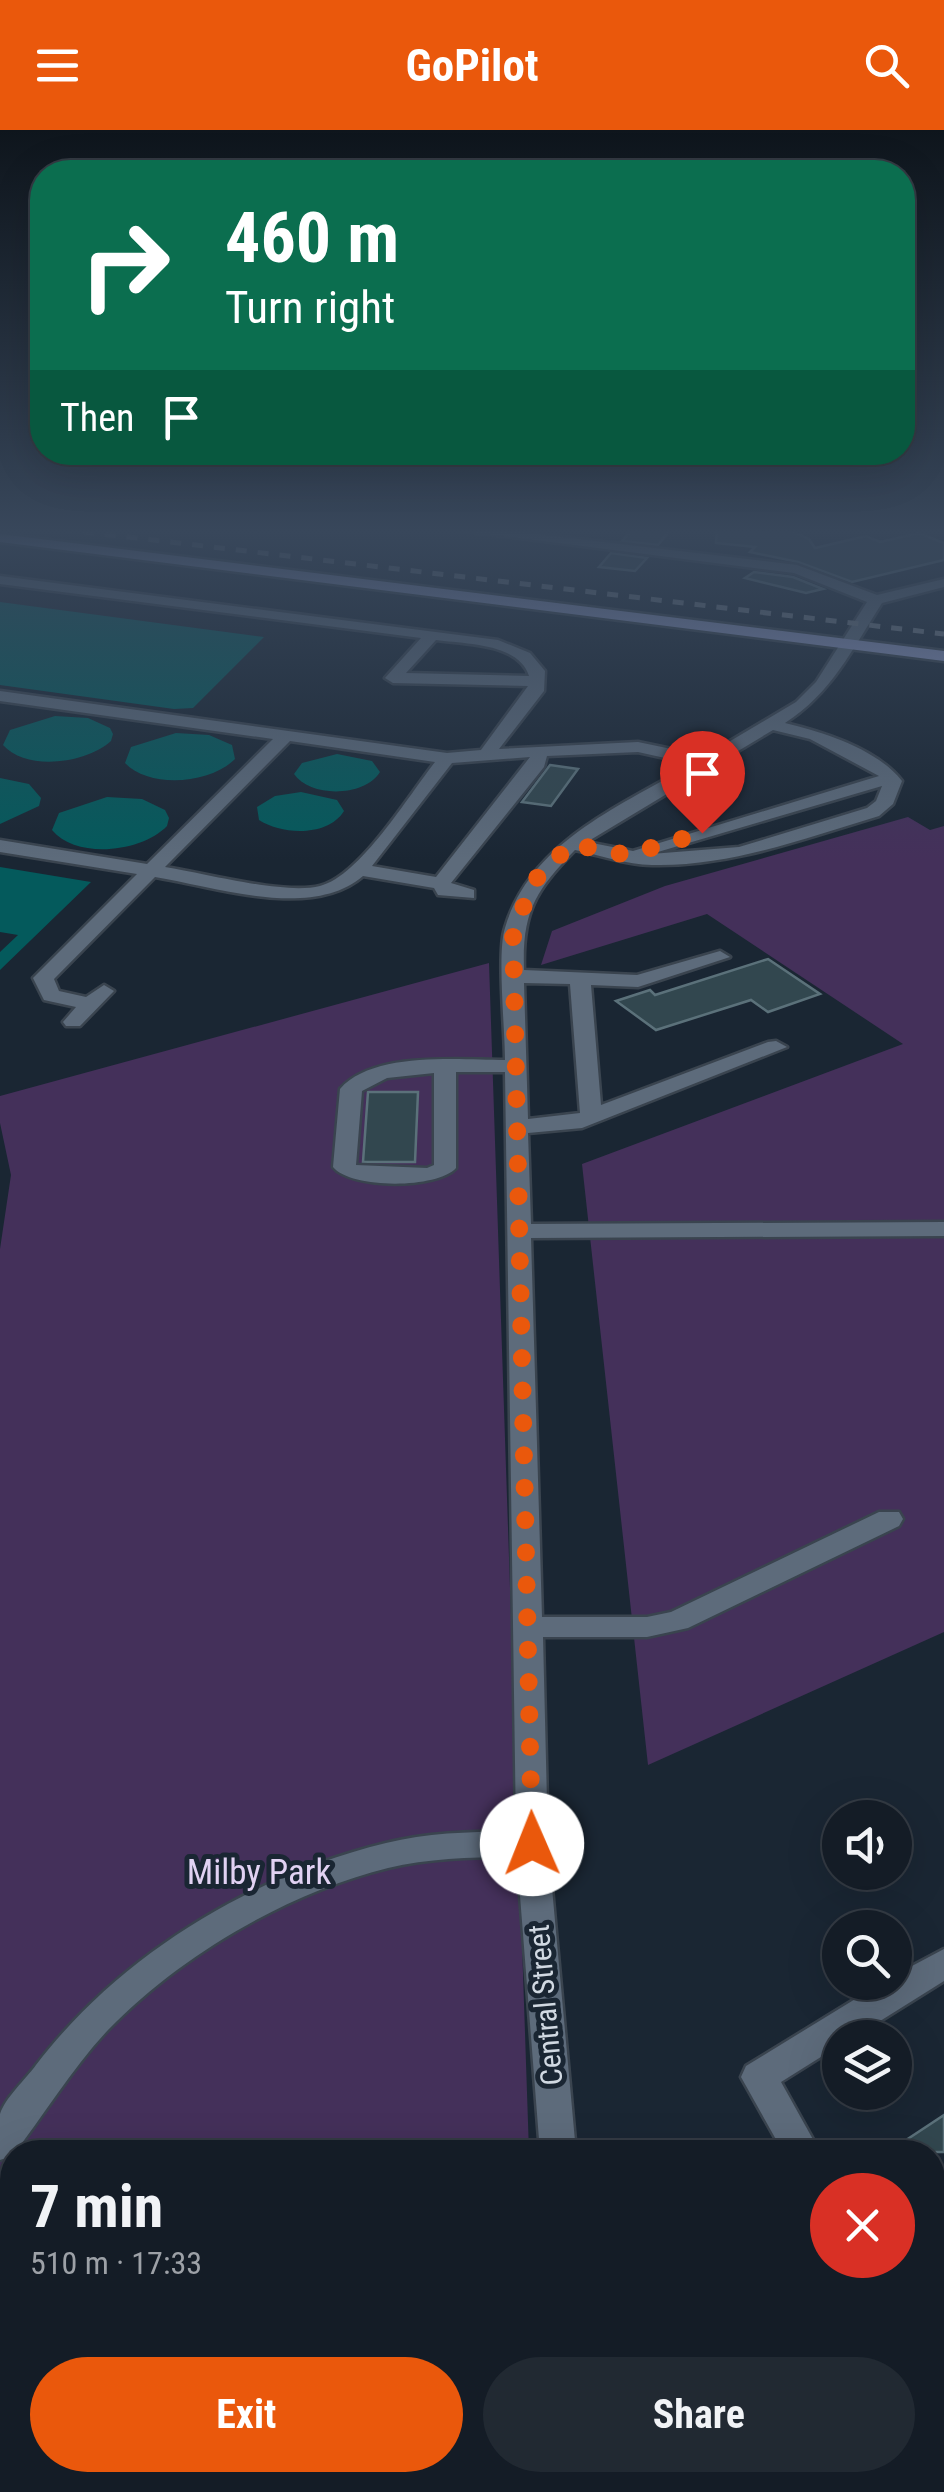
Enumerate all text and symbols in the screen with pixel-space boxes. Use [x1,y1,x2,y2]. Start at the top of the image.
icon: menu [30,38,85,93]
icon: search [859,38,914,93]
text: GoPilot [405,39,539,92]
text: 460 m [225,197,399,279]
icon: right [60,200,190,330]
text: Turn right [225,281,395,334]
icon: arrive [154,390,209,445]
text: Then [60,396,134,440]
pin [660,731,745,834]
icon: arrive [675,746,730,801]
position arrow [480,1792,584,1896]
map controls [822,1800,912,2110]
button: sound [822,1800,912,1890]
park label: Milby Park [187,1852,332,1893]
button: search [822,1910,912,2000]
street label: Central Street [521,1923,569,2087]
button: layers [822,2020,912,2110]
text: 7 min [30,2171,163,2242]
button: close [810,2173,915,2278]
text: 510 m · 17:33 [30,2244,202,2282]
button: Exit [30,2357,463,2472]
button: Share [483,2357,915,2472]

